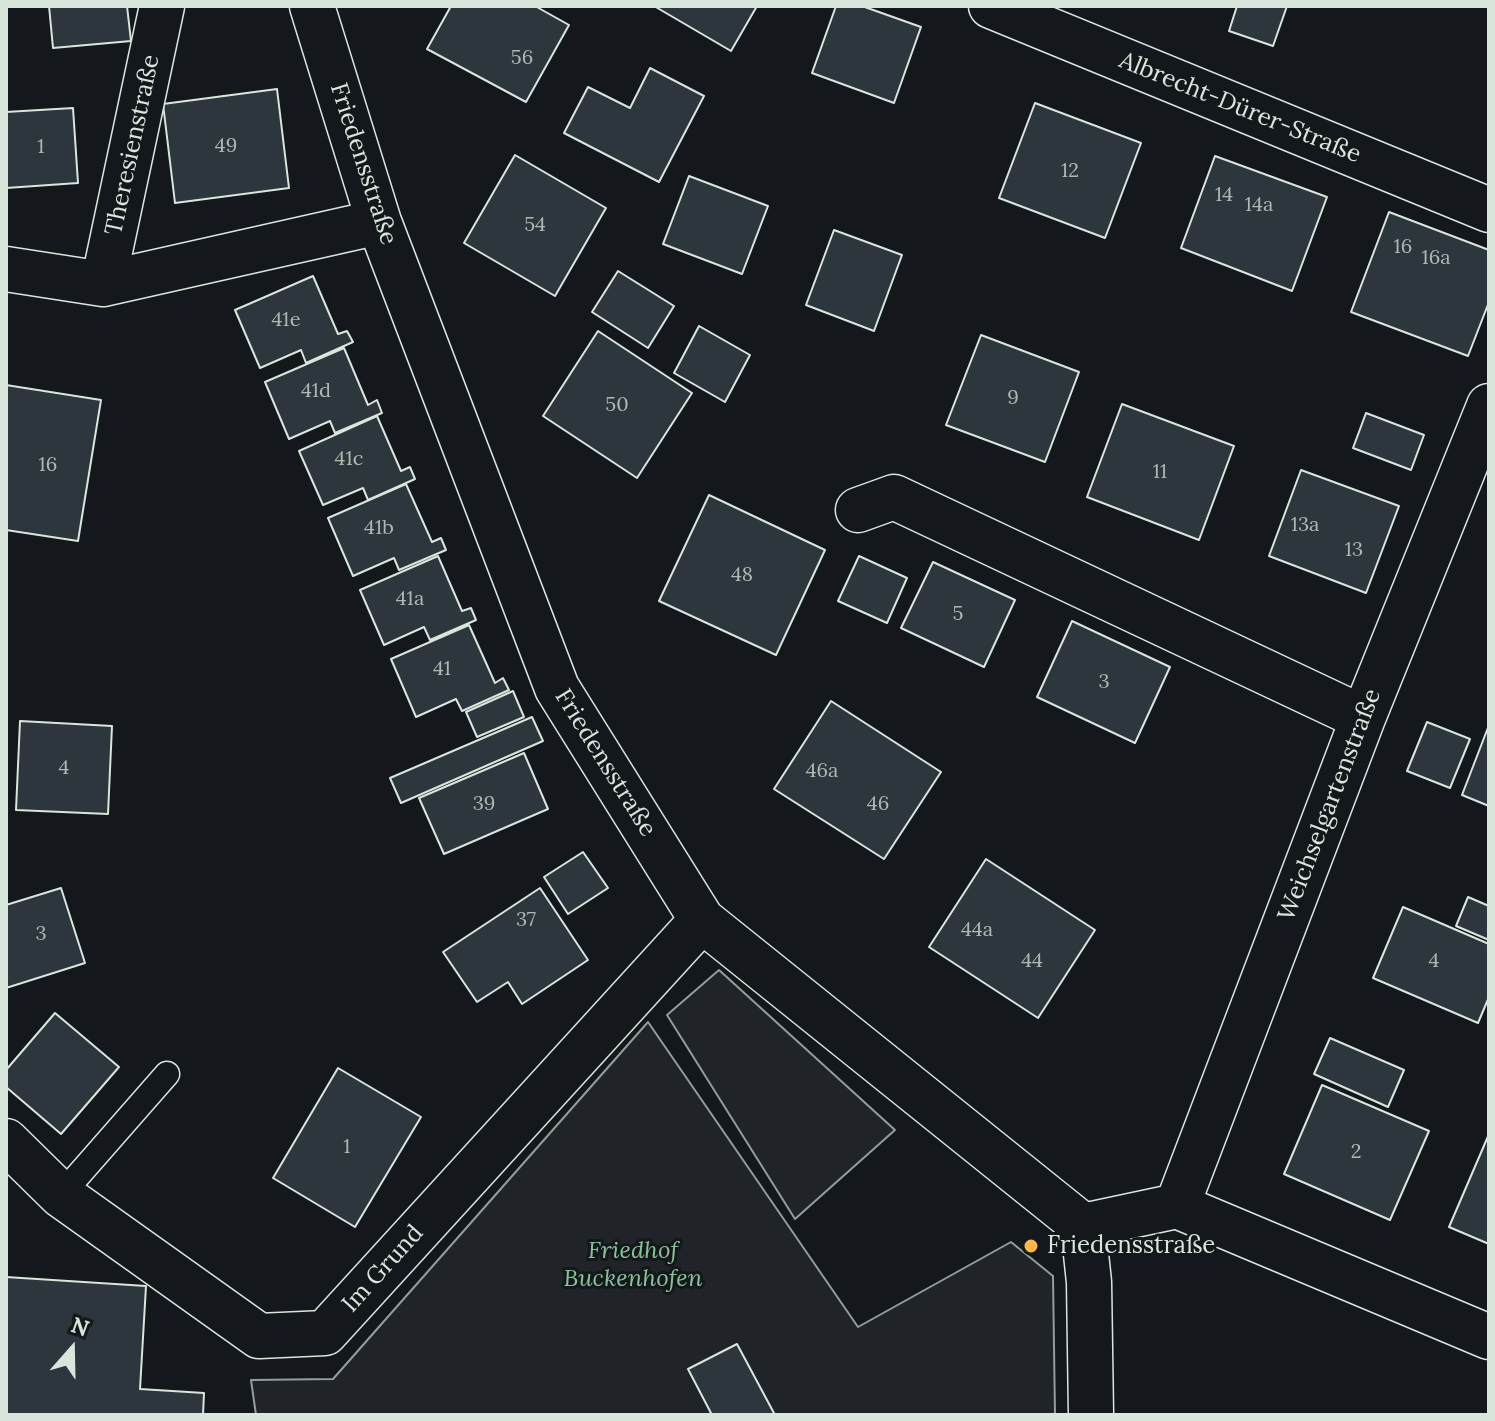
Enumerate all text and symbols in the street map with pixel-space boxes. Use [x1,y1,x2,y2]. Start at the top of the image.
house number: 56 [511,46,533,70]
street label: Albrecht-Dürer-Straße [1115,46,1365,170]
street label: Theresienstraße [100,52,166,238]
street label: Friedensstraße [323,80,403,248]
house number: 49 [215,134,237,158]
house number: 1 [37,135,45,159]
house number: 12 [1061,159,1079,183]
house number: 14 [1215,183,1233,207]
house number: 14a [1245,193,1273,217]
house number: 54 [524,213,546,237]
house number: 16 [1394,235,1412,259]
house number: 16a [1421,246,1451,270]
house number: 41e [272,308,300,332]
house number: 41d [301,379,331,403]
house number: 9 [1007,386,1019,410]
house number: 50 [605,393,629,417]
house number: 41c [335,447,363,471]
house number: 16 [39,453,57,477]
house number: 11 [1153,460,1167,484]
house number: 13a [1291,513,1319,537]
house number: 41b [364,516,394,540]
house number: 13 [1345,538,1363,562]
house number: 48 [731,563,753,587]
house number: 41a [396,587,424,611]
house number: 5 [953,602,963,626]
house number: 41 [433,657,451,681]
house number: 3 [1098,670,1110,694]
street label: Friedensstraße [548,684,662,842]
street label: Weichselgartenstraße [1272,685,1388,925]
house number: 4 [59,756,69,780]
house number: 46a [806,759,838,783]
house number: 39 [473,792,495,816]
house number: 46 [867,792,889,816]
house number: 37 [516,908,536,932]
house number: 44a [961,918,993,942]
house number: 3 [35,922,47,946]
house number: 44 [1021,949,1043,973]
house number: 4 [1429,949,1439,973]
house number: 1 [343,1135,351,1159]
house number: 2 [1351,1140,1361,1164]
street label: Im Grund [336,1219,430,1319]
place label: Friedensstraße [1047,1232,1215,1260]
park label: Friedhof Buckenhofen [564,1237,702,1293]
marker: Friedensstraße [1022,1237,1040,1255]
north arrow [32,1309,112,1389]
text: N [67,1310,93,1343]

